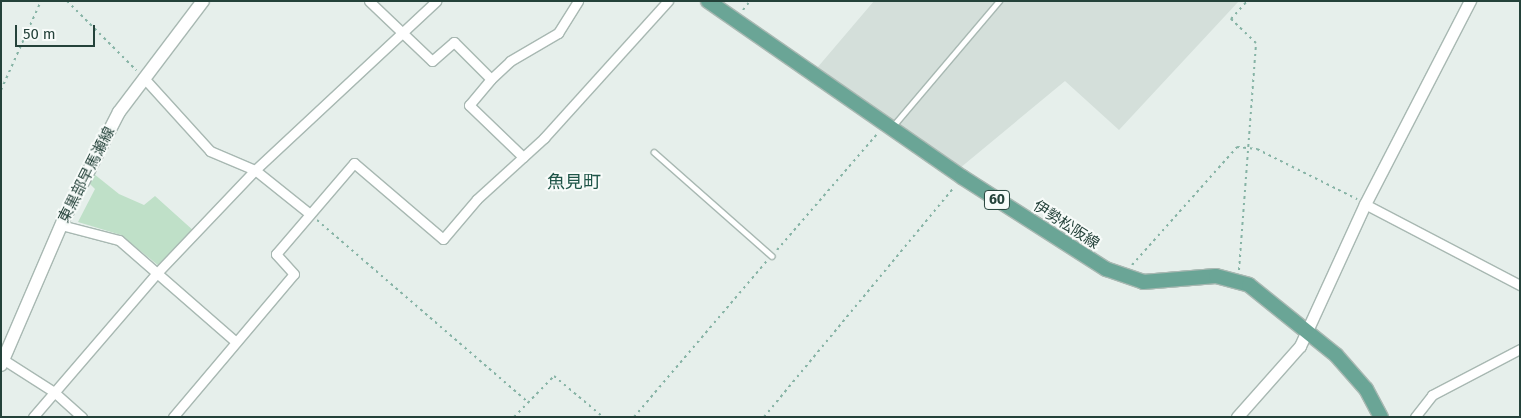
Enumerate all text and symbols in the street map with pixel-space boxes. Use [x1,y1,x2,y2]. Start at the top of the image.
scale bar [18,15,98,47]
text: 50 m [23,25,56,43]
street label: 東黒部早馬瀬線 [55,124,119,226]
district label: 魚見町 [547,171,601,193]
road number: 60 [983,188,1011,212]
street label: 伊勢松阪線 [1030,197,1102,253]

